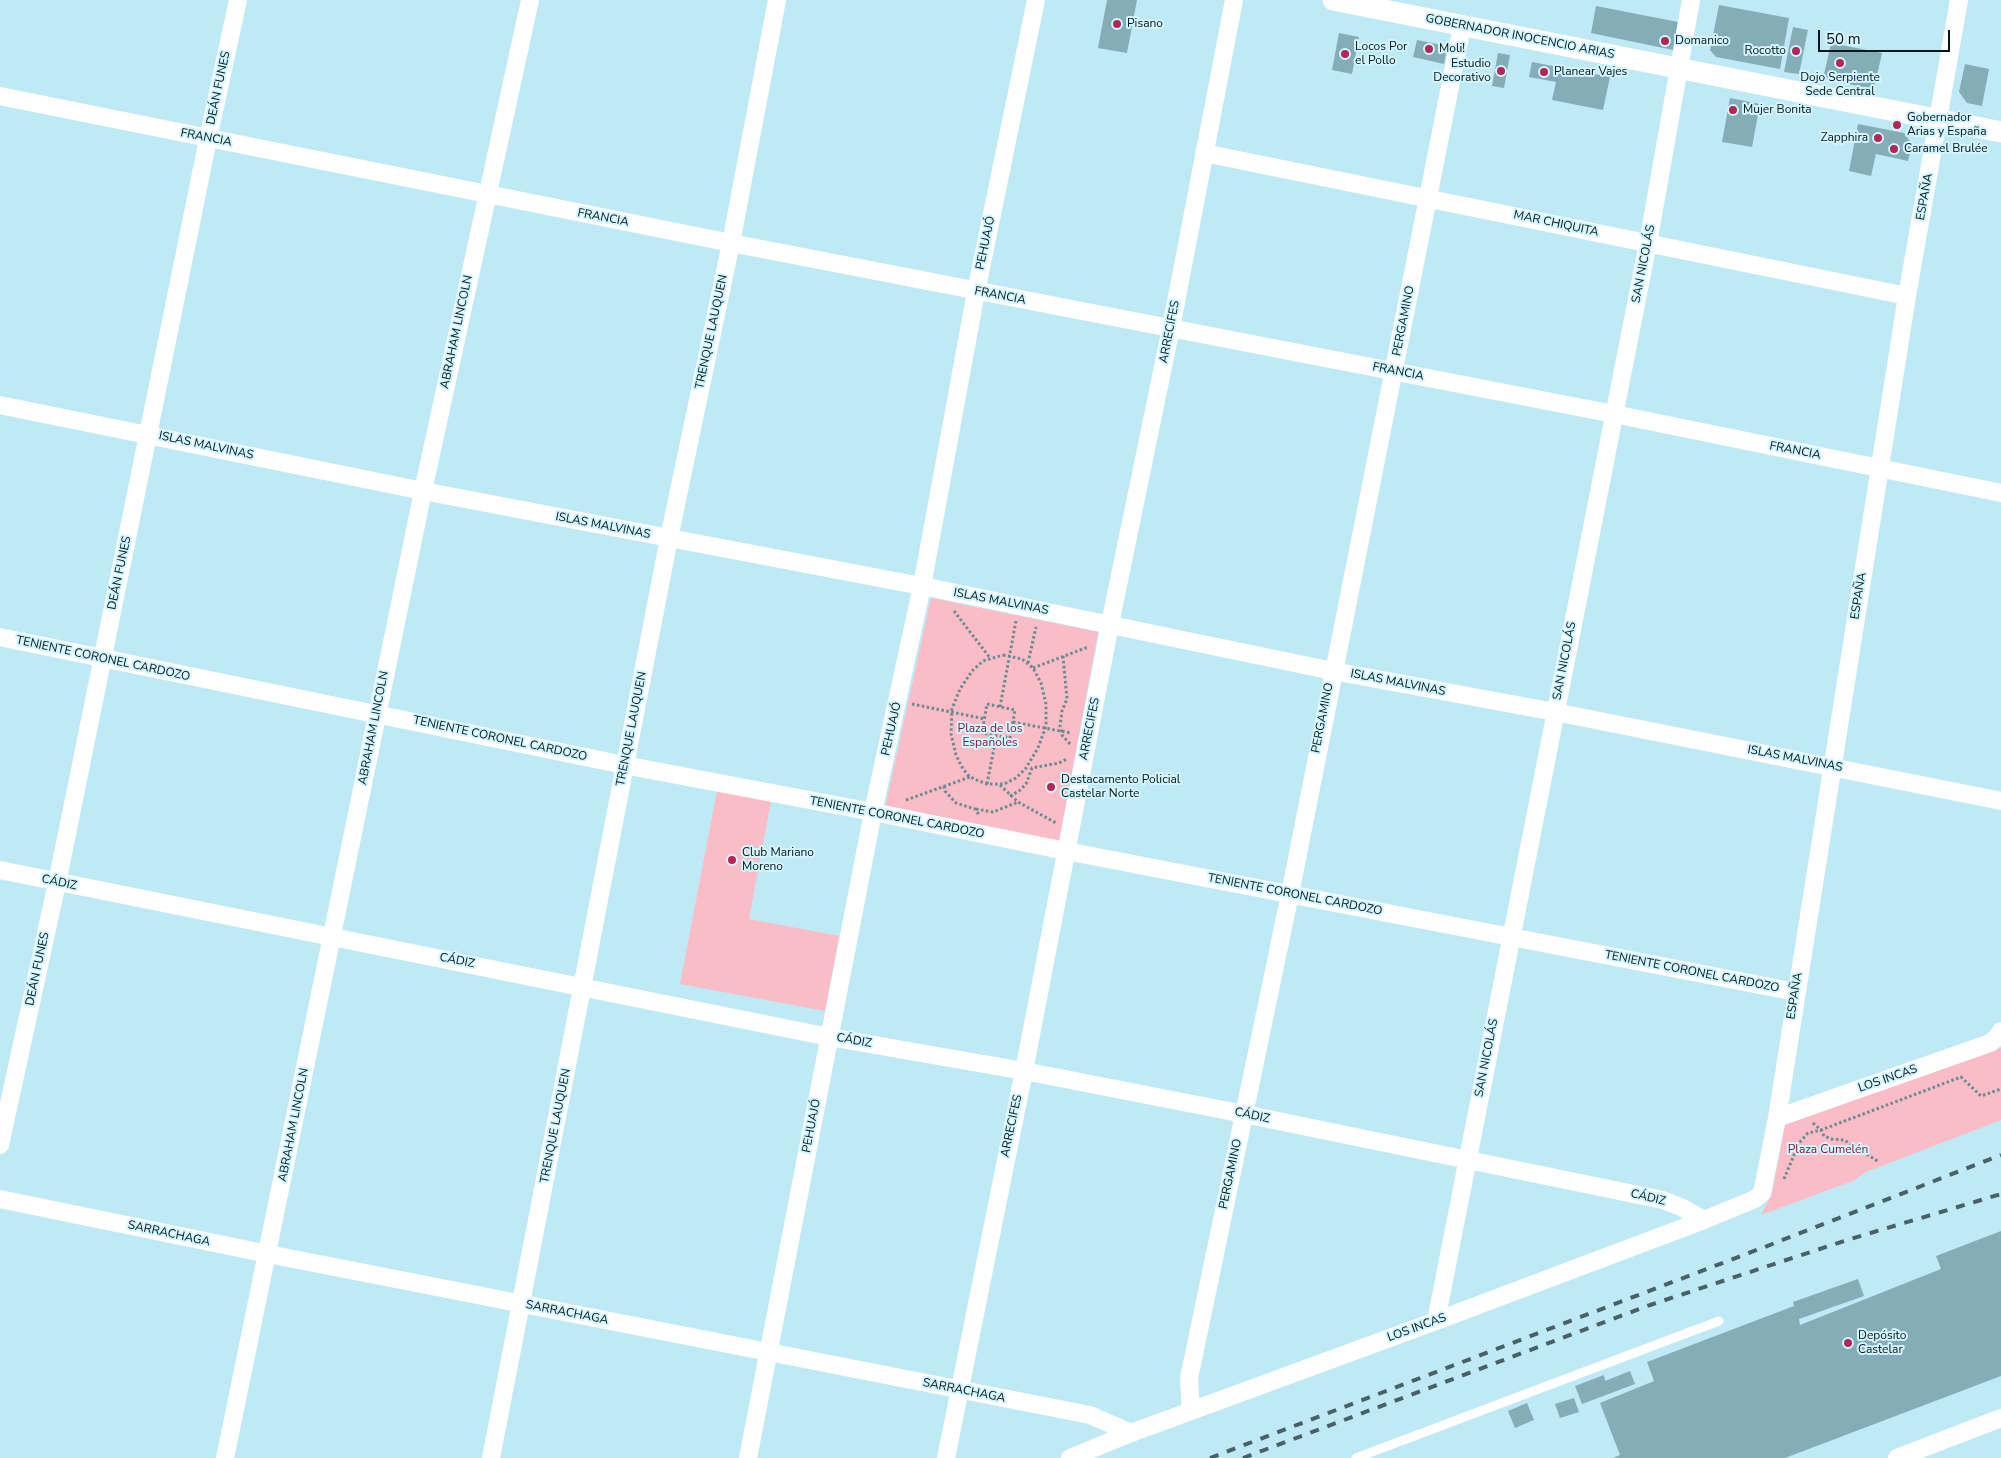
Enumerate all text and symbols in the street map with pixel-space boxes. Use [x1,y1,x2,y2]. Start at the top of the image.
street label: GOBERNADOR INOCENCIO ARIAS [1424,12,1616,62]
place label: Pisano [1127,17,1163,31]
marker: Pisano [1111,18,1123,30]
scale bar [1821,20,1954,52]
text: 50 m [1826,29,1861,49]
place label: Domanico [1675,34,1729,48]
marker: Domanico [1659,35,1671,47]
place label: Locos Por el Pollo [1355,40,1407,68]
place label: Moli! [1439,42,1465,56]
marker: Moli! [1423,43,1435,55]
place label: Rocotto [1745,44,1786,58]
marker: Rocotto [1790,45,1802,57]
marker: Locos Por el Pollo [1339,48,1351,60]
street label: DEÁN FUNES [204,50,234,126]
place label: Estudio Decorativo [1433,57,1491,85]
marker: Dojo Serpiente Sede Central [1834,57,1846,69]
marker: Estudio Decorativo [1495,65,1507,77]
place label: Planear Vajes [1554,65,1627,79]
marker: Planear Vajes [1538,66,1550,78]
place label: Dojo Serpiente Sede Central [1800,71,1880,99]
place label: Mujer Bonita [1743,103,1812,117]
marker: Mujer Bonita [1727,104,1739,116]
place label: Gobernador Arias y España [1907,111,1987,139]
marker: Gobernador Arias y España [1891,119,1903,131]
street label: FRANCIA [179,126,233,150]
place label: Zapphira [1821,131,1868,145]
marker: Zapphira [1872,132,1884,144]
place label: Caramel Brulée [1904,142,1988,156]
marker: Caramel Brulée [1888,143,1900,155]
street label: ESPAÑA [1914,172,1936,222]
street label: FRANCIA [576,206,630,230]
street label: MAR CHIQUITA [1512,208,1600,240]
street label: PEHUAJÓ [973,215,999,271]
street label: SAN NICOLÁS [1629,224,1659,304]
street label: TRENQUE LAUQUEN [693,273,731,391]
street label: ABRAHAM LINCOLN [438,274,476,390]
street label: FRANCIA [973,284,1027,308]
street label: PERGAMINO [1390,285,1418,357]
street label: ARRECIFES [1157,299,1183,365]
street label: FRANCIA [1371,360,1425,384]
street label: ISLAS MALVINAS [157,429,255,463]
street label: FRANCIA [1768,439,1822,463]
street label: ISLAS MALVINAS [554,510,652,542]
street label: DEÁN FUNES [105,535,135,611]
street label: ESPAÑA [1848,571,1870,621]
street label: ISLAS MALVINAS [952,586,1050,618]
street label: SAN NICOLÁS [1550,621,1580,701]
street label: TENIENTE CORONEL CARDOZO [15,633,191,685]
street label: ISLAS MALVINAS [1349,667,1447,699]
street label: ABRAHAM LINCOLN [356,670,392,786]
street label: TRENQUE LAUQUEN [614,670,650,788]
street label: PERGAMINO [1309,682,1337,754]
street label: ARRECIFES [1077,696,1103,762]
street label: PEHUAJÓ [879,701,905,757]
street label: TENIENTE CORONEL CARDOZO [412,713,588,765]
park label: Plaza de los Españoles [958,722,1022,750]
street label: ISLAS MALVINAS [1746,743,1844,775]
place label: Destacamento Policial Castelar Norte [1061,773,1180,801]
marker: Destacamento Policial Castelar Norte [1045,781,1057,793]
street label: TENIENTE CORONEL CARDOZO [808,794,986,842]
place label: Club Mariano Moreno [742,846,814,874]
marker: Club Mariano Moreno [726,854,738,866]
street label: TENIENTE CORONEL CARDOZO [1206,871,1384,919]
street label: CÁDIZ [40,872,78,894]
street label: DEÁN FUNES [23,931,53,1007]
street label: TENIENTE CORONEL CARDOZO [1603,948,1781,996]
street label: CÁDIZ [438,951,476,971]
street label: ESPAÑA [1784,971,1806,1021]
street label: SAN NICOLÁS [1472,1018,1502,1098]
street label: CÁDIZ [835,1031,873,1051]
street label: LOS INCAS [1857,1062,1919,1096]
street label: ABRAHAM LINCOLN [276,1067,312,1183]
street label: TRENQUE LAUQUEN [538,1067,574,1185]
street label: ARRECIFES [998,1093,1026,1159]
street label: PEHUAJÓ [800,1098,824,1154]
street label: CÁDIZ [1233,1105,1271,1127]
street label: PERGAMINO [1217,1138,1245,1210]
park label: Plaza Cumelén [1788,1143,1868,1157]
street label: CÁDIZ [1629,1187,1667,1209]
street label: SARRACHAGA [126,1218,212,1250]
street label: SARRACHAGA [524,1298,610,1328]
street label: LOS INCAS [1386,1311,1448,1345]
place label: Depósito Castelar [1858,1329,1906,1357]
marker: Depósito Castelar [1842,1337,1854,1349]
street label: SARRACHAGA [921,1376,1007,1406]

